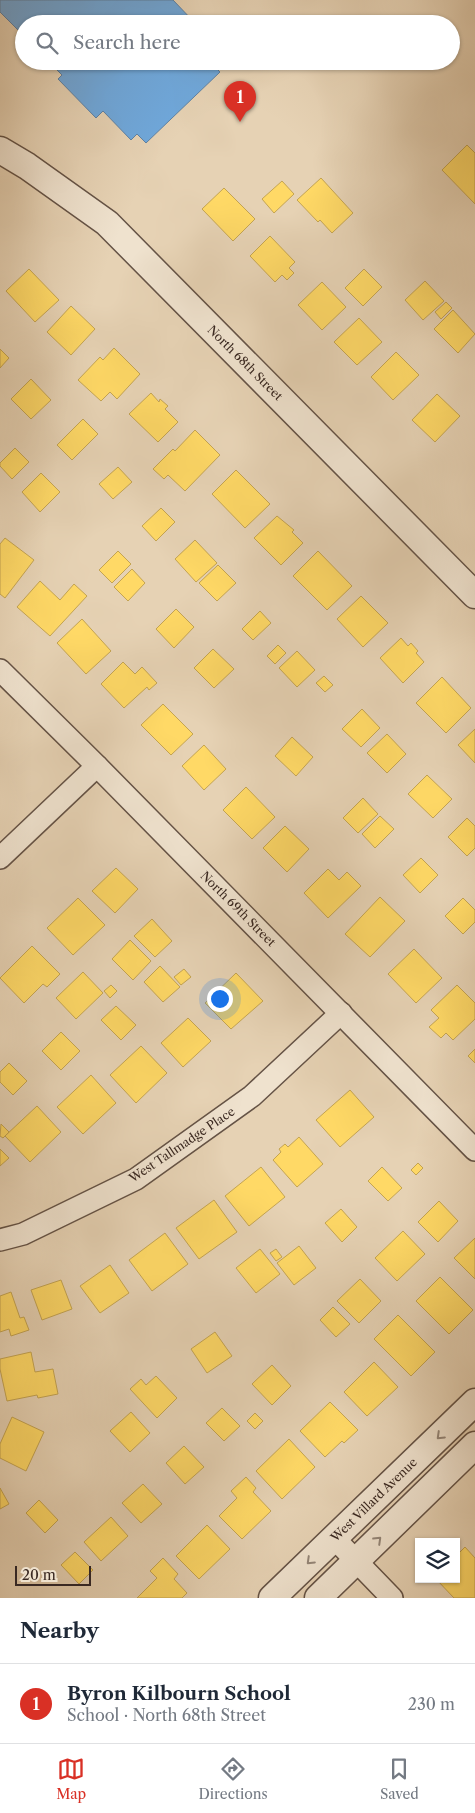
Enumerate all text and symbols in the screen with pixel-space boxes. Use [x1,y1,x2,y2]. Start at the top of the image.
search box [15,15,460,70]
icon: search [33,29,61,57]
text: Search here [73,31,181,54]
pin: 1 [224,81,256,122]
street label: North 68th Street [205,322,287,404]
street label: North 69th Street [198,868,280,950]
your location [207,986,233,1012]
street label: West Tallmadge Place [125,1103,238,1186]
one-way arrow [437,1430,446,1439]
street label: West Villard Avenue [327,1454,420,1545]
one-way arrow [372,1537,381,1546]
map controls [415,1538,460,1583]
button: layers [415,1538,460,1583]
one-way arrow [307,1555,316,1564]
scale bar [15,1563,91,1586]
text: 20 m [22,1566,56,1584]
text: Nearby [20,1618,99,1643]
text: Byron Kilbourn School [67,1682,291,1705]
text: 1 [32,1694,40,1714]
text: 230 m [408,1694,455,1714]
text: School · North 68th Street [67,1705,266,1725]
tab: Map [56,1755,86,1803]
tab: Directions [198,1755,268,1803]
tab: Saved [380,1755,419,1803]

